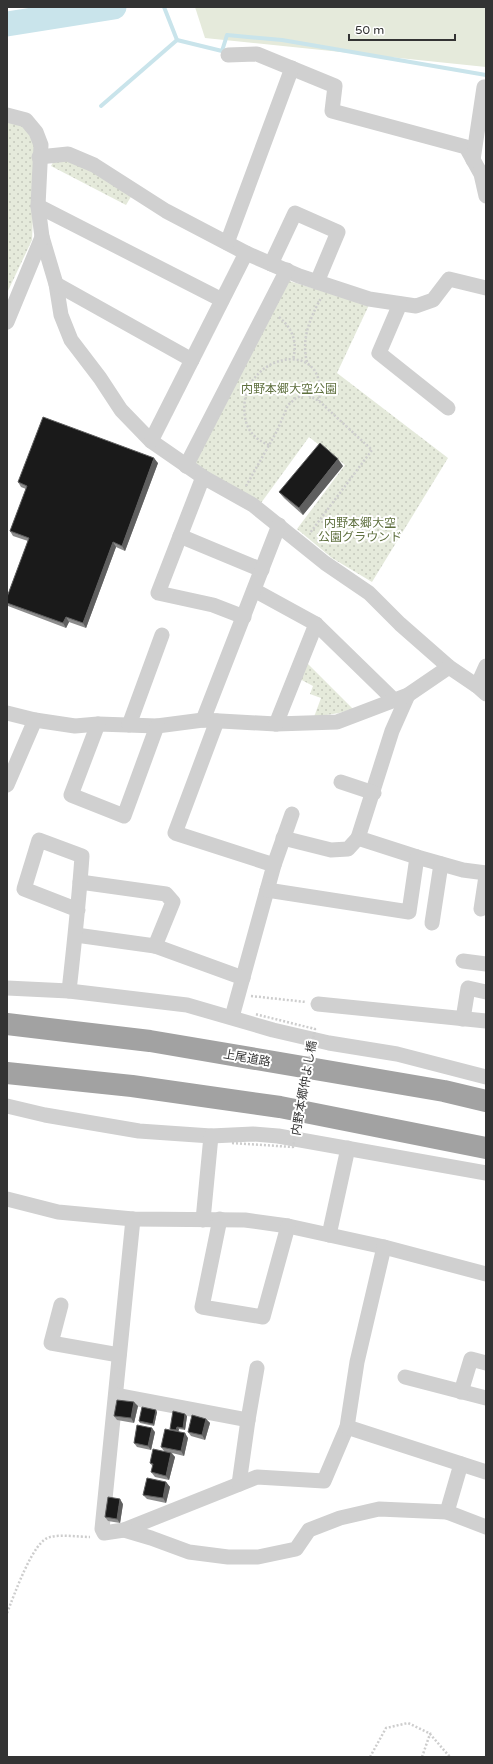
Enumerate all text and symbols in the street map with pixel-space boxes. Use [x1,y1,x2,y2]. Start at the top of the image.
scale bar [349,16,455,42]
text: 50 m [355,23,384,37]
park label: 内野本郷大空公園 [241,382,337,396]
park label: 内野本郷大空 公園グラウンド [318,516,402,544]
street label: 内野本郷仲よし橋 [289,1040,319,1136]
street label: 上尾道路 [222,1047,272,1069]

